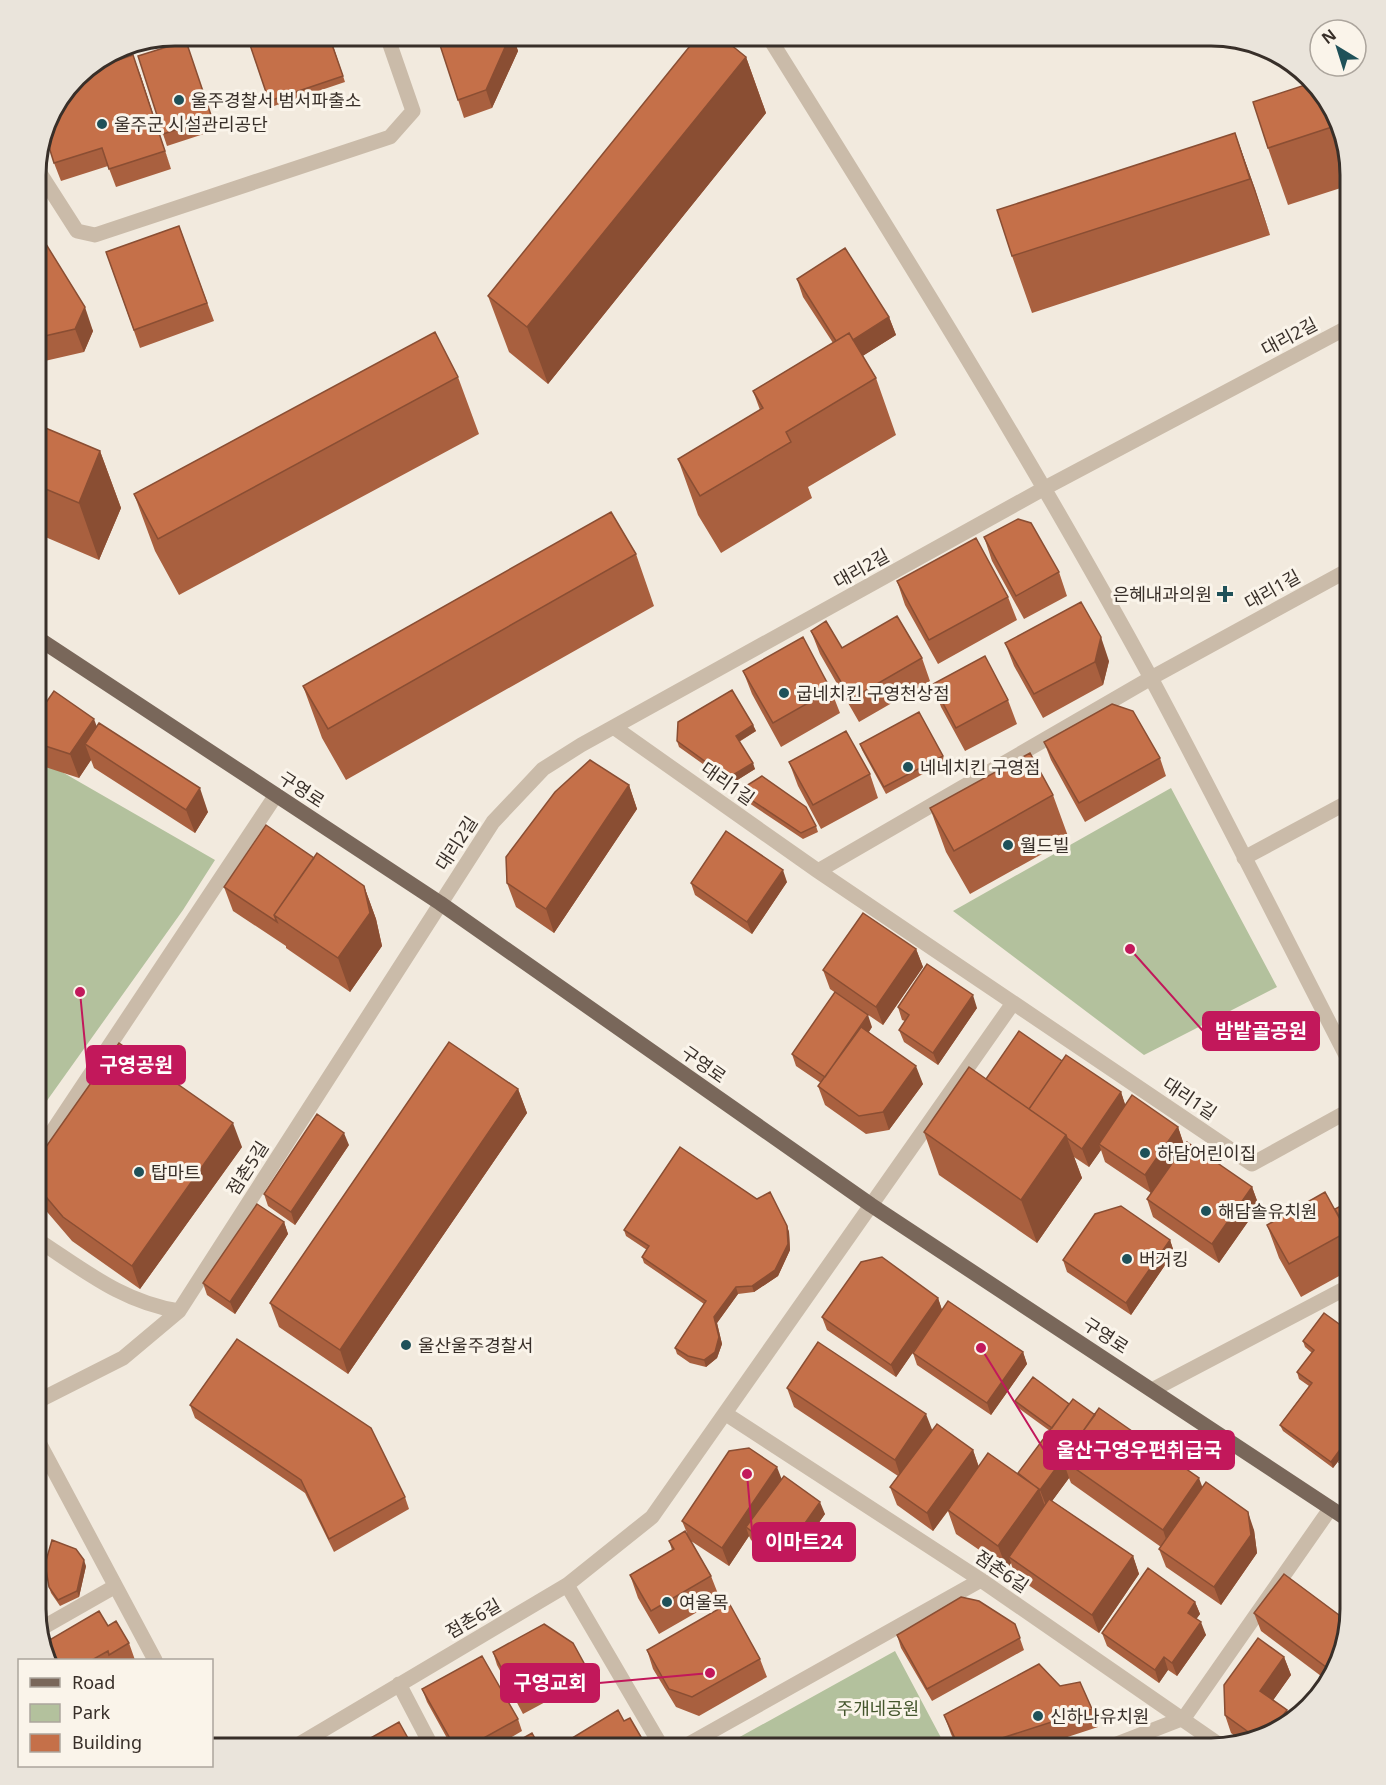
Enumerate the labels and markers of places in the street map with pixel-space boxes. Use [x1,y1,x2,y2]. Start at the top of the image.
place label: 울주경찰서 범서파출소 [191,88,361,112]
marker: 울주경찰서 범서파출소 [172,93,186,107]
place label: 울주군 시설관리공단 [114,112,268,136]
marker: 울주군 시설관리공단 [95,117,109,131]
place label: 은혜내과의원 [1113,582,1212,606]
marker: 은혜내과의원 [1216,585,1234,603]
place label: 굽네치킨 구영천상점 [796,681,950,705]
marker: 굽네치킨 구영천상점 [777,686,791,700]
place label: 네네치킨 구영점 [920,755,1041,779]
marker: 네네치킨 구영점 [901,760,915,774]
place label: 월드빌 [1020,833,1070,857]
marker: 월드빌 [1001,838,1015,852]
callout: 밤밭골공원 [1203,1012,1319,1050]
callout: 구영공원 [87,1046,185,1084]
place label: 하담어린이집 [1157,1141,1256,1165]
marker: 하담어린이집 [1138,1146,1152,1160]
place label: 탑마트 [151,1160,201,1184]
marker: 탑마트 [132,1165,146,1179]
place label: 해담솔유치원 [1218,1199,1317,1223]
marker: 해담솔유치원 [1199,1204,1213,1218]
place label: 버거킹 [1139,1247,1189,1271]
marker: 버거킹 [1120,1252,1134,1266]
place label: 울산울주경찰서 [418,1333,534,1357]
marker: 울산울주경찰서 [399,1338,413,1352]
callout: 울산구영우편취급국 [1044,1431,1234,1469]
callout: 이마트24 [753,1523,855,1561]
place label: 여울목 [679,1590,729,1614]
marker: 여울목 [660,1595,674,1609]
callout: 구영교회 [501,1664,599,1702]
place label: 신하나유치원 [1050,1704,1149,1728]
marker: 신하나유치원 [1031,1709,1045,1723]

